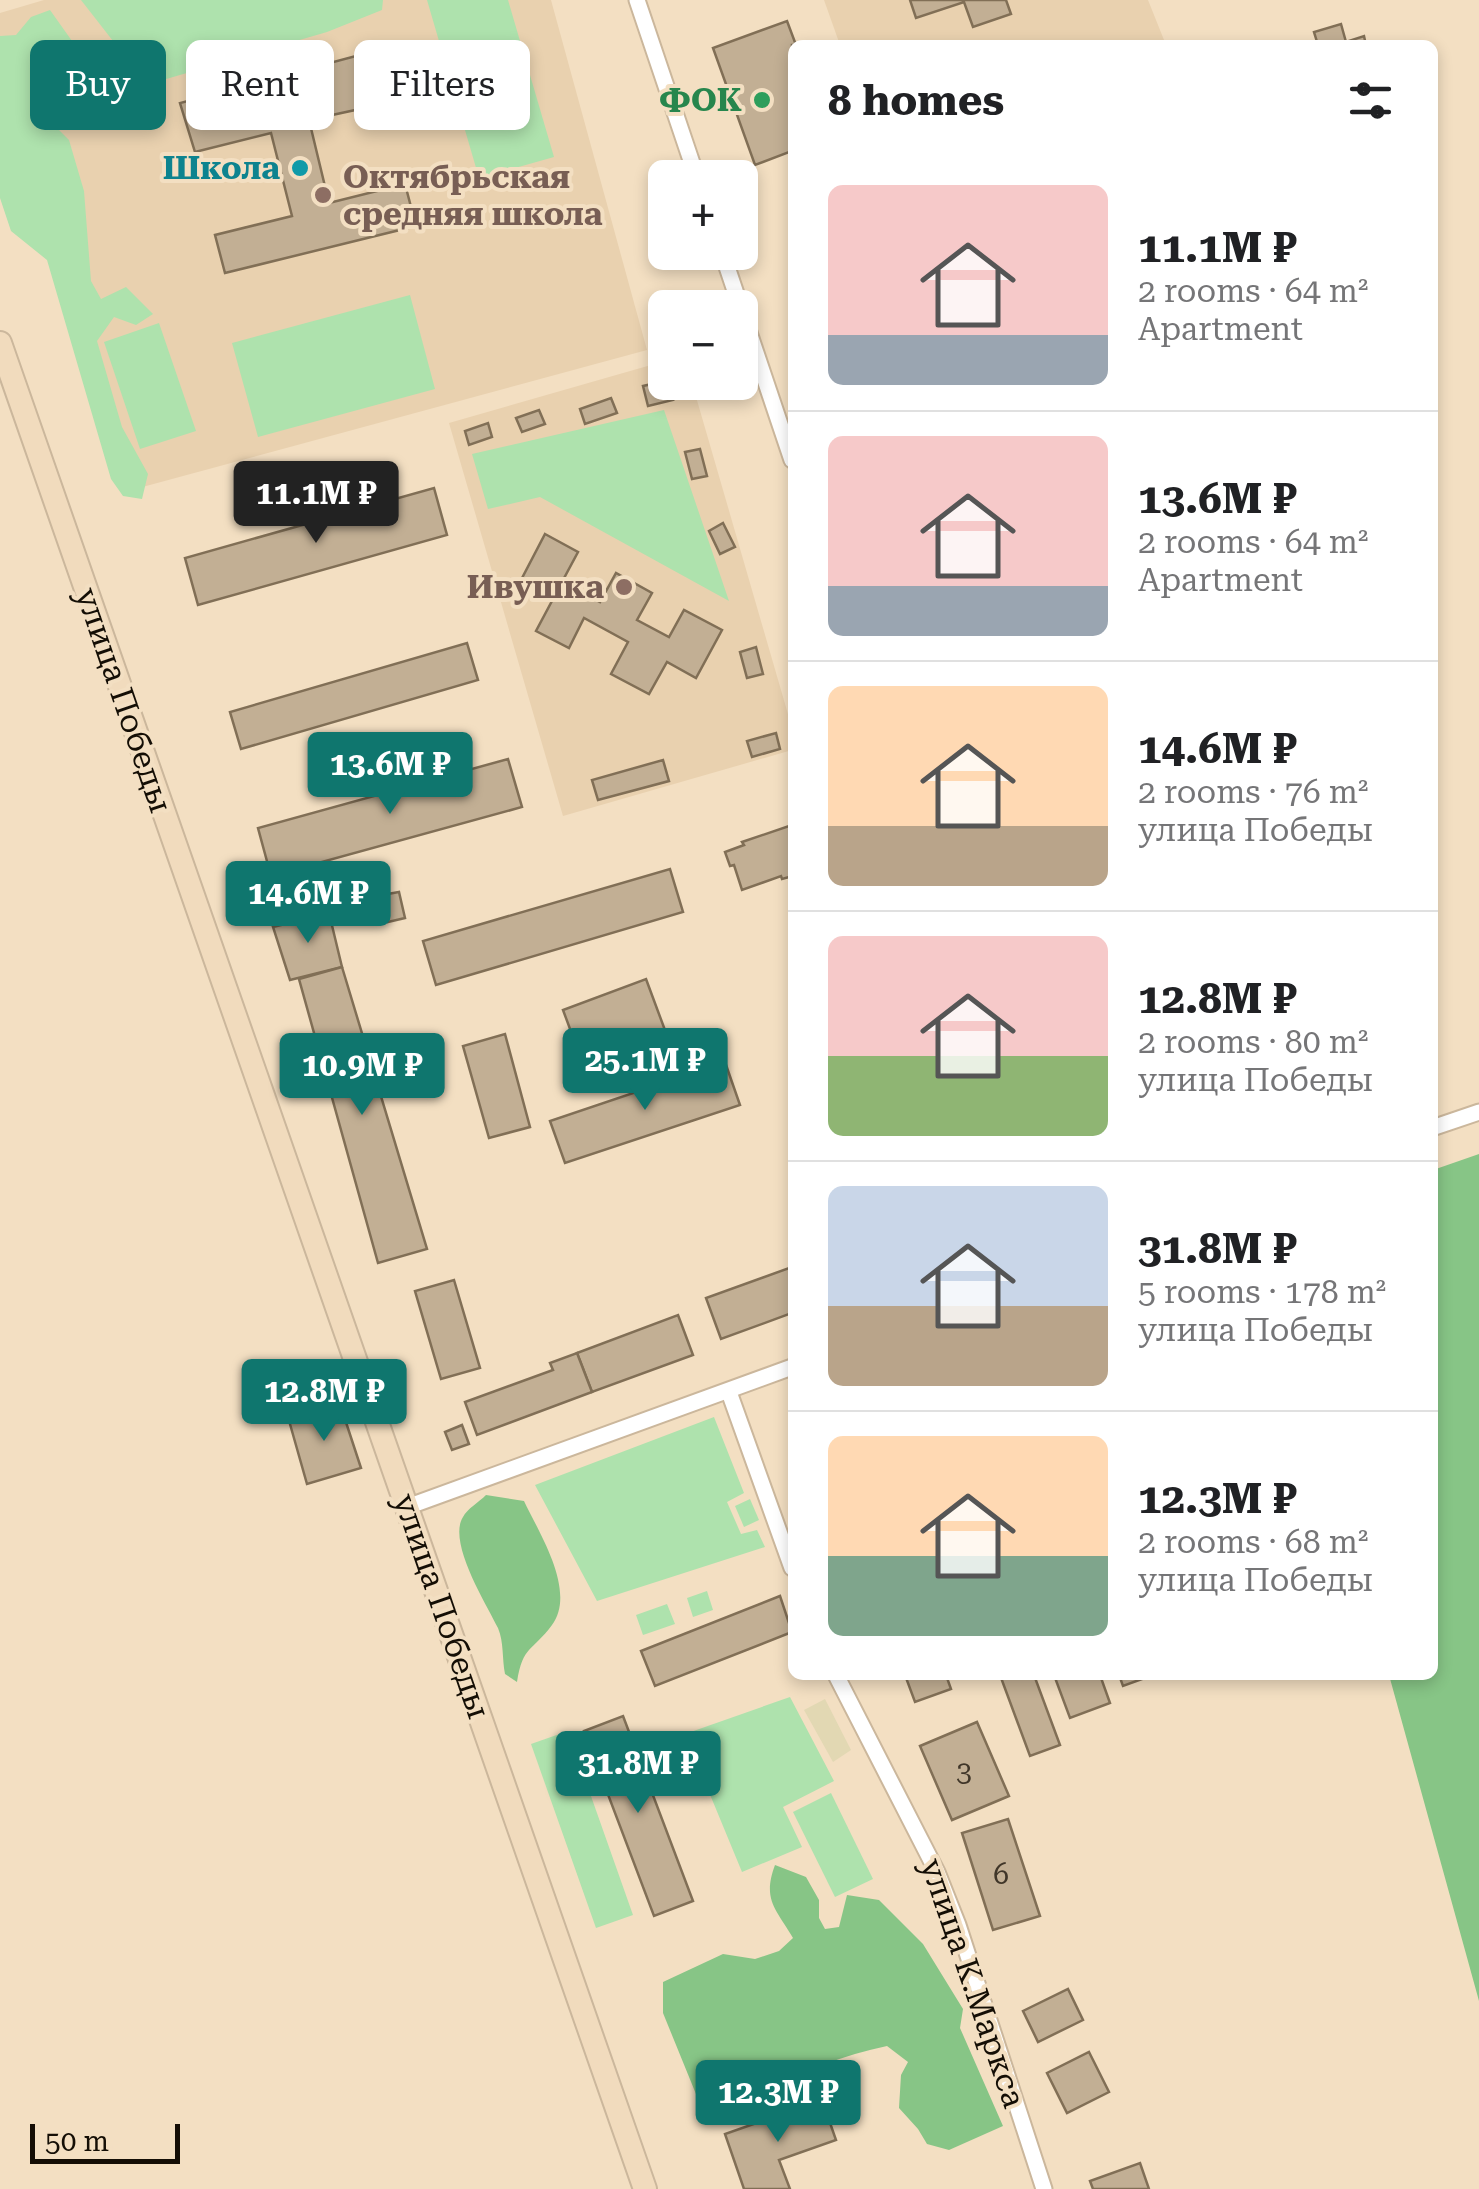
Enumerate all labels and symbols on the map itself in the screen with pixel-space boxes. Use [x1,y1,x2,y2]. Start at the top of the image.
place label: ФОК [659,81,742,119]
marker: ФОК [751,89,773,111]
place label: Школа [163,149,280,187]
marker: Школа [289,157,311,179]
place label: Октябрьская средняя школа [343,158,603,233]
marker: Октябрьская средняя школа [312,184,334,206]
pin: 11.1M ₽ [224,461,408,546]
place label: Ивушка [467,568,604,606]
marker: Ивушка [613,576,635,598]
street label: улица Победы [68,583,180,817]
pin: 13.6M ₽ [298,732,482,817]
pin: 14.6M ₽ [216,861,400,946]
pin: 25.1M ₽ [553,1028,737,1113]
pin: 10.9M ₽ [270,1033,454,1118]
pin: 12.8M ₽ [232,1359,416,1444]
street label: улица Победы [386,1489,498,1723]
pin: 31.8M ₽ [546,1731,730,1816]
house number: 3 [956,1755,972,1788]
street label: улица К.Маркса [913,1853,1033,2113]
house number: 6 [993,1858,1009,1891]
pin: 12.3M ₽ [686,2060,870,2145]
scale bar [30,2119,180,2164]

